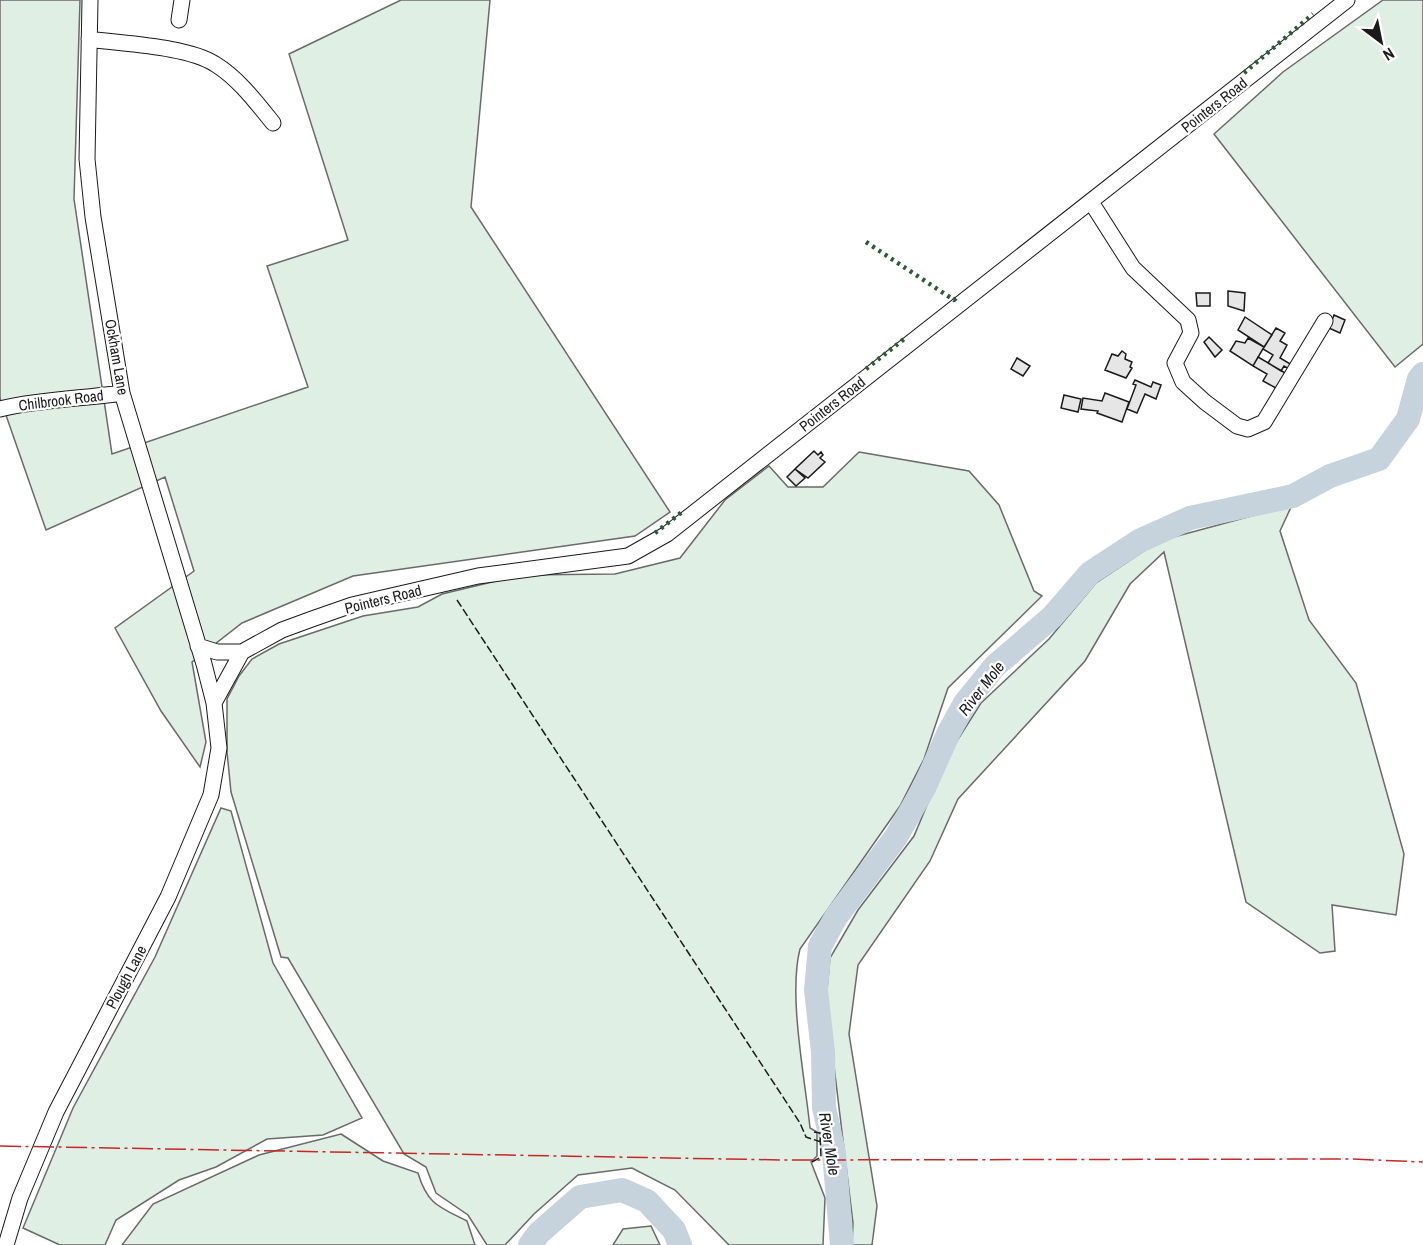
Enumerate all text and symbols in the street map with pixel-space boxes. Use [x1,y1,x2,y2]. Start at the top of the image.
north arrow [1351,12,1411,72]
text: N [1379,43,1399,67]
street label: Pointers Road [1177,73,1251,137]
street label: Ockham Lane [100,317,134,397]
street label: Pointers Road [795,372,869,436]
street label: Chilbrook Road [17,384,105,416]
street label: Pointers Road [342,579,424,619]
water label: River Mole [953,656,1009,720]
street label: Plough Lane [101,941,152,1012]
water label: River Mole [814,1111,846,1177]

